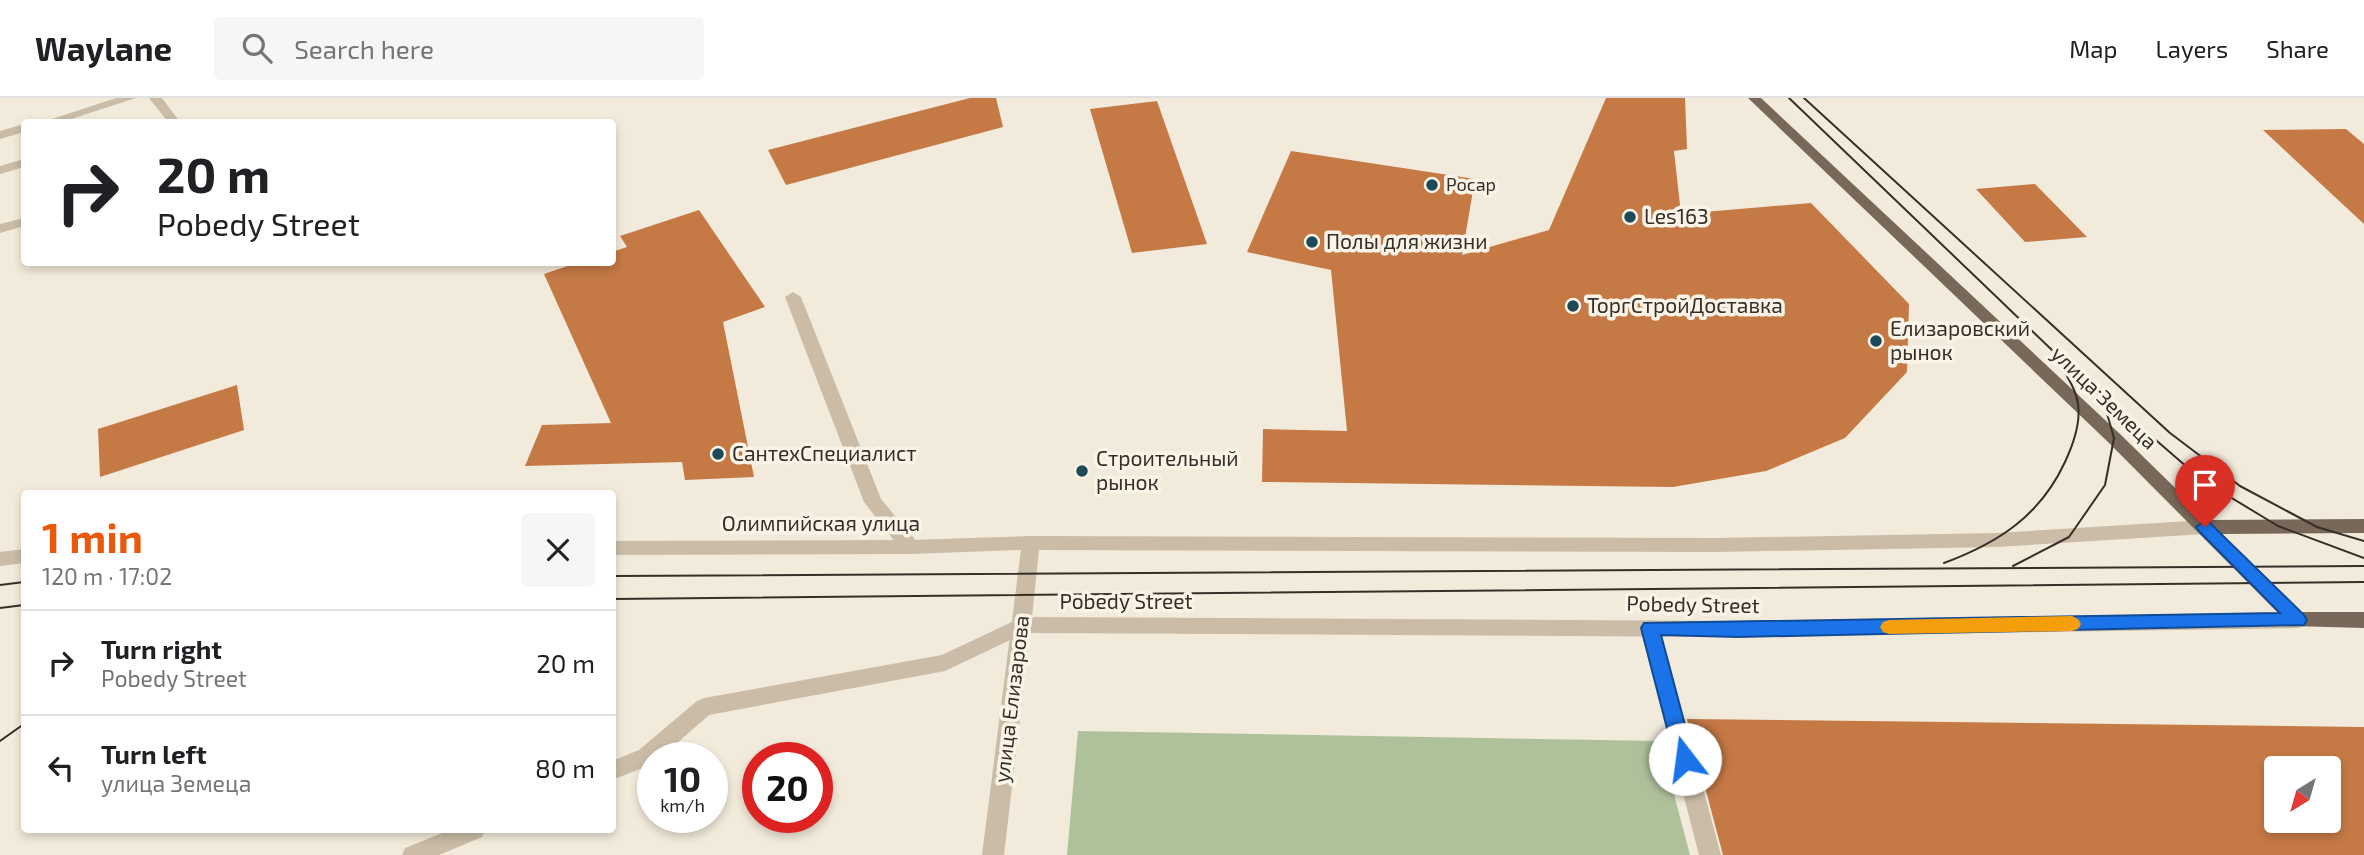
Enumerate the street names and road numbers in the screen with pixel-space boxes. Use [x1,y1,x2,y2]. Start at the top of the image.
street label: улица Земеца [2046,340,2163,454]
street label: Олимпийская улица [722,510,920,536]
street label: Pobedy Street [1059,588,1193,613]
street label: Pobedy Street [1626,590,1760,617]
street label: улица Елизарова [988,614,1034,784]

